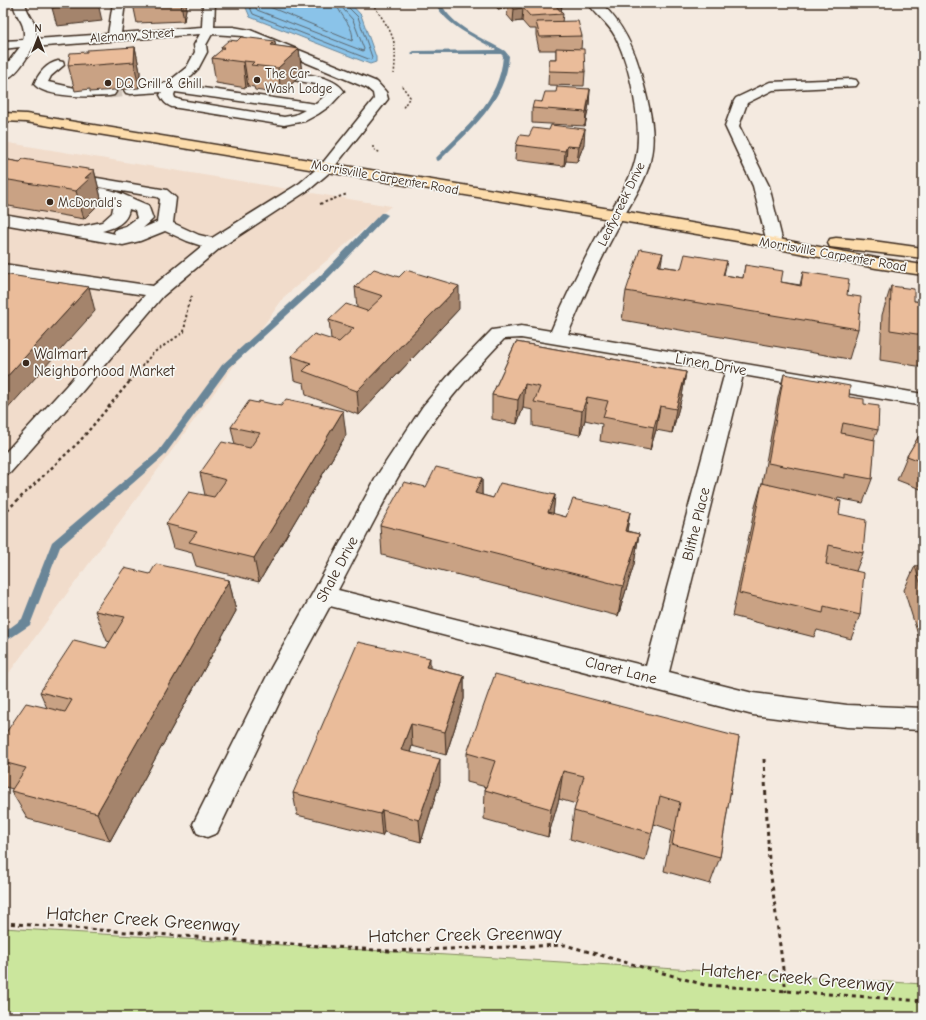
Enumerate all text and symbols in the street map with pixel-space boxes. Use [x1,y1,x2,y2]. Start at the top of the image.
north arrow [18,18,58,58]
text: N [34,22,42,35]
street label: Alemany Street [89,24,176,45]
place label: The Car Wash Lodge [265,66,333,96]
marker: The Car Wash Lodge [252,75,262,85]
place label: DQ Grill & Chill [116,76,202,91]
marker: DQ Grill & Chill [103,78,113,88]
street label: Morrisville Carpenter Road [310,157,460,197]
street label: Leafycreek Drive [594,159,648,248]
place label: McDonald's [58,195,122,210]
marker: McDonald's [45,197,55,207]
street label: Morrisville Carpenter Road [758,234,908,274]
place label: Walmart Neighborhood Market [34,345,175,380]
street label: Linen Drive [674,349,749,379]
marker: Walmart Neighborhood Market [21,358,31,368]
street label: Blithe Place [678,485,714,563]
street label: Shale Drive [312,532,362,605]
street label: Claret Lane [583,652,659,688]
street label: Hatcher Creek Greenway [46,903,241,937]
street label: Hatcher Creek Greenway [368,923,563,947]
street label: Hatcher Creek Greenway [700,959,895,997]

